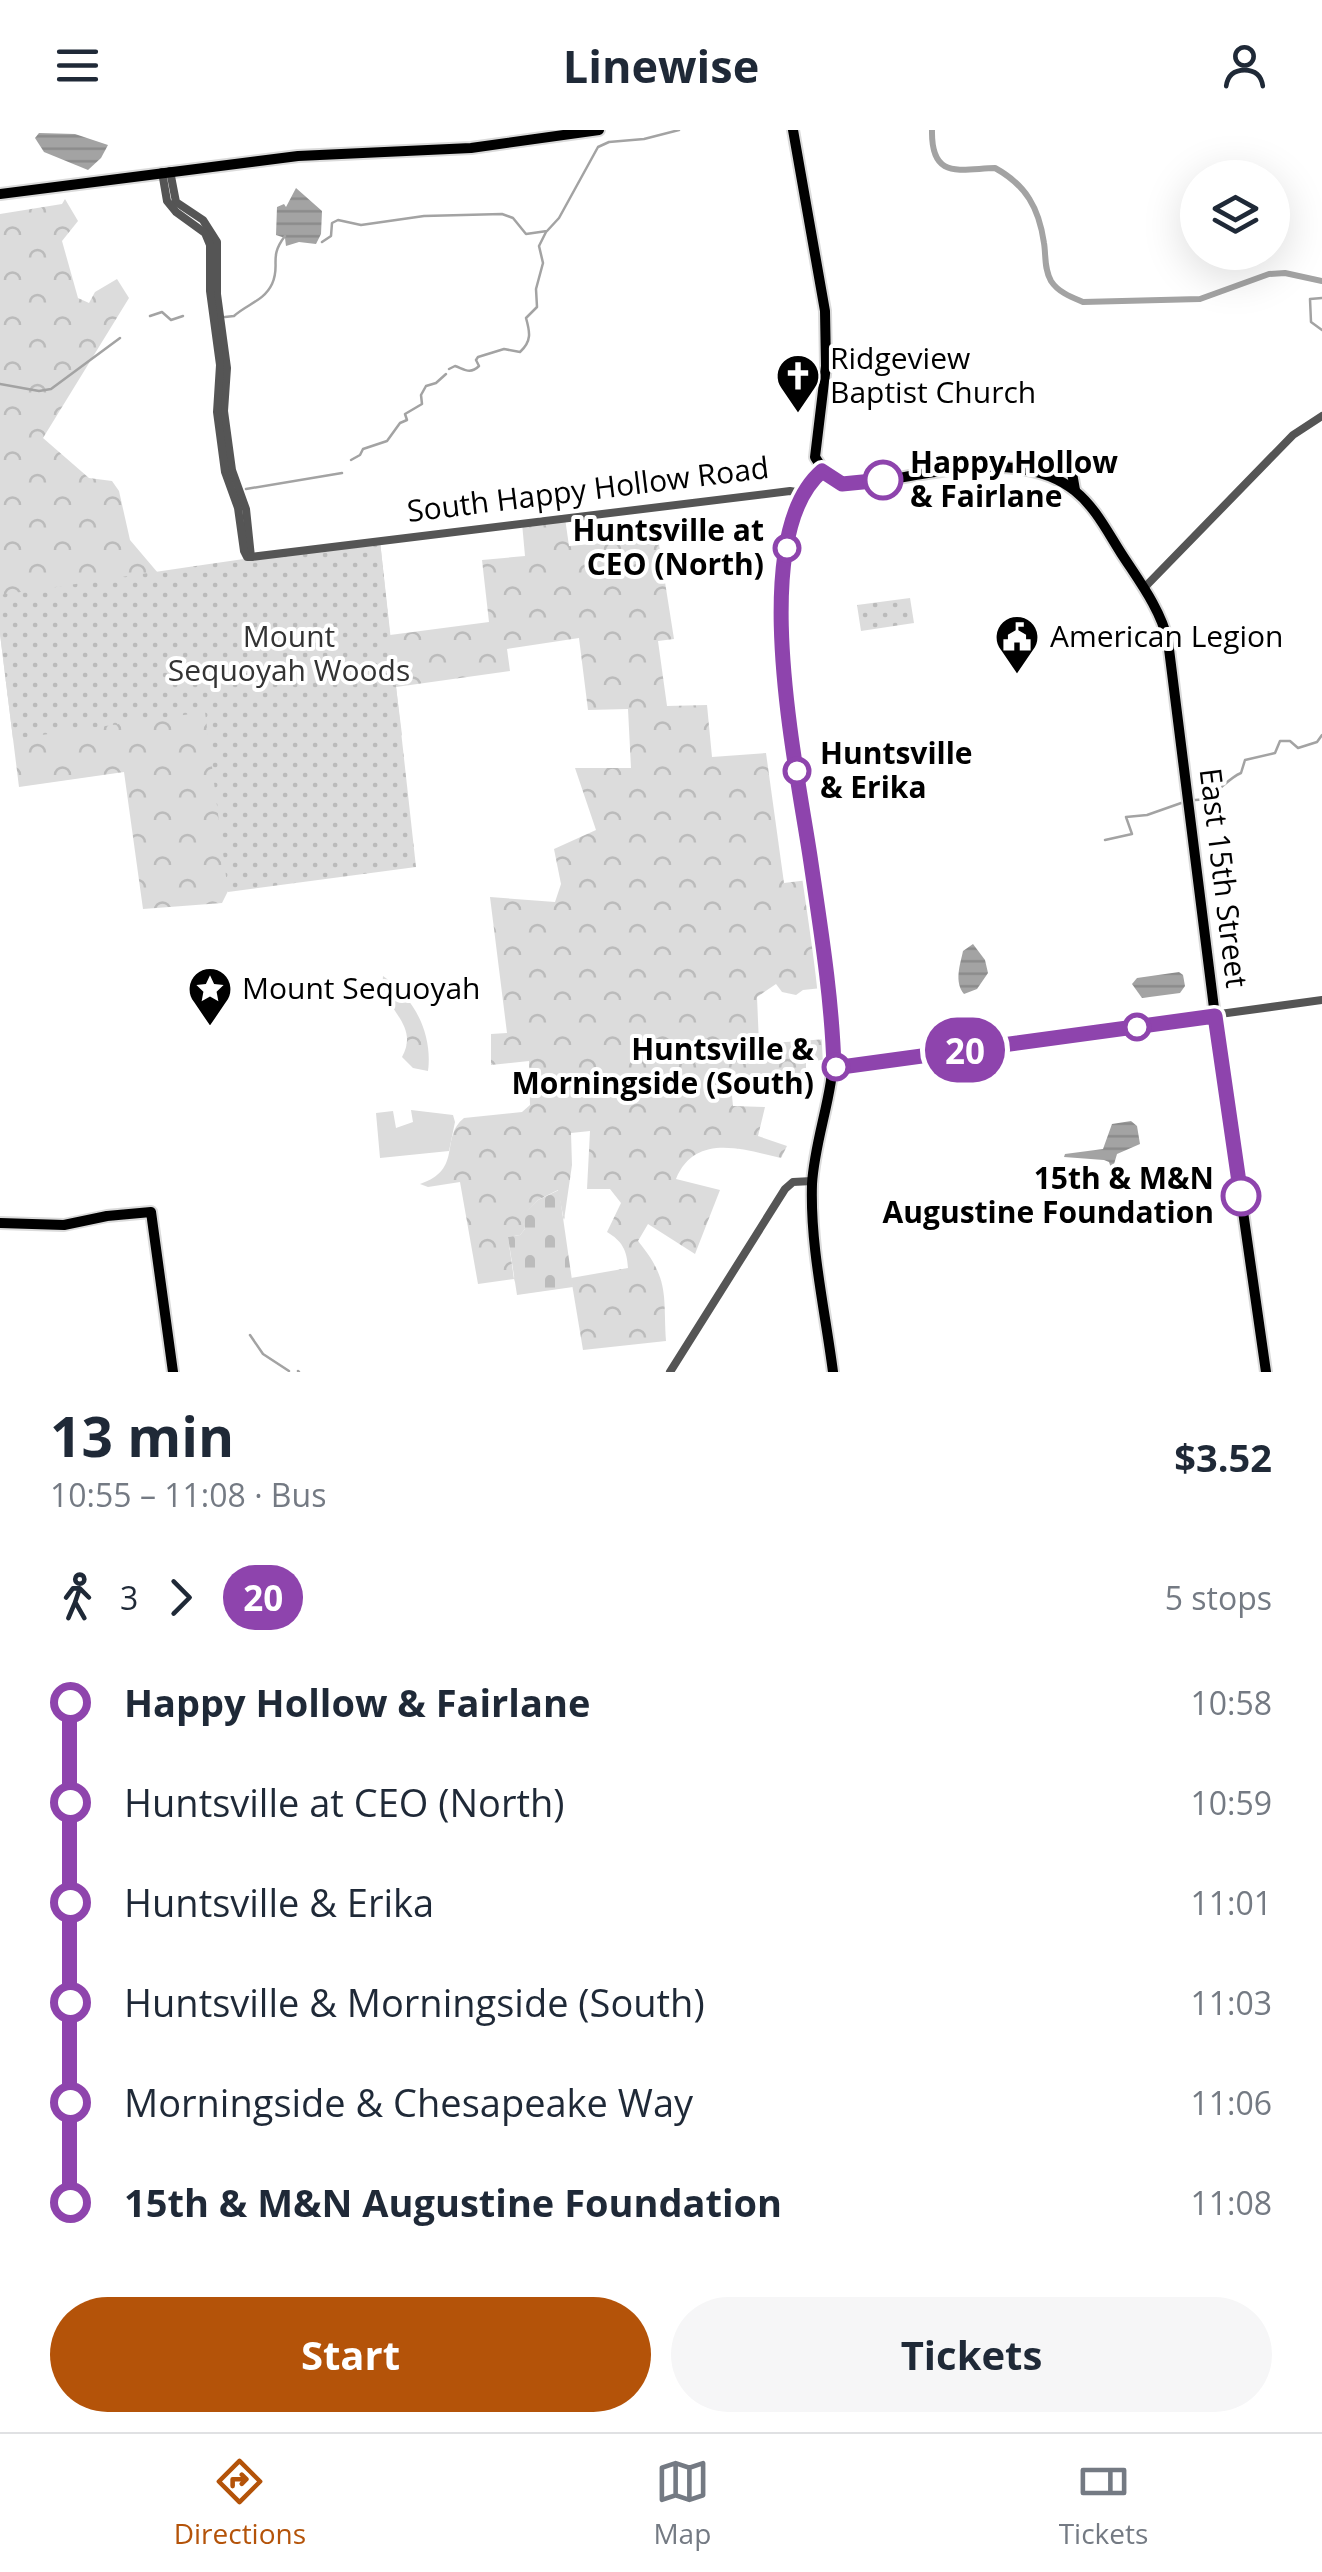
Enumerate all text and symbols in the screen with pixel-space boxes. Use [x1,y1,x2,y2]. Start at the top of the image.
text: Linewise [563,35,759,96]
icon: menu [50,38,105,93]
icon: person [1217,38,1272,93]
map controls [1180,160,1290,270]
button: layers [1180,160,1290,270]
place label: Ridgeview Baptist Church [830,337,1036,412]
church icon: Ridgeview Baptist Church [775,353,821,414]
place label: Happy Hollow & Fairlane [910,441,1118,516]
street label: South Happy Hollow Road [405,446,771,531]
marker: Happy Hollow & Fairlane [864,461,902,499]
place label: Huntsville at CEO (North) [572,509,764,584]
marker: Huntsville at CEO (North) [774,535,800,561]
public building icon: American Legion [994,614,1040,675]
park label: Mount Sequoyah Woods [168,615,410,690]
place label: American Legion [1050,615,1283,656]
place label: Huntsville & Erika [820,732,973,807]
marker: Huntsville & Erika [784,758,810,784]
street label: East 15th Street [1191,766,1258,990]
place icon: Mount Sequoyah [187,966,233,1027]
place label: Mount Sequoyah [242,967,481,1008]
unlabelled marker [1124,1014,1150,1040]
line badge: 20 [920,1018,1010,1082]
text: 20 [945,1027,985,1074]
place label: Huntsville & Morningside (South) [512,1028,814,1103]
marker: Huntsville & Morningside (South) [823,1054,849,1080]
place label: 15th & M&N Augustine Foundation [883,1157,1214,1232]
marker: 15th & M&N Augustine Foundation [1222,1177,1260,1215]
text: 13 min [50,1398,234,1473]
text: $3.52 [1174,1431,1272,1483]
text: 10:55 – 11:08 · Bus [50,1473,326,1516]
icon: walk [50,1570,105,1625]
icon: forward [153,1570,208,1625]
text: 20 [243,1574,283,1621]
text: 3 [120,1576,138,1619]
text: 5 stops [1165,1576,1272,1619]
text: Happy Hollow & Fairlane [124,1676,590,1728]
text: 10:58 [1190,1681,1272,1724]
text: Huntsville at CEO (North) [124,1776,565,1828]
text: 10:59 [1190,1781,1272,1824]
text: Huntsville & Erika [124,1876,434,1928]
text: 11:01 [1190,1881,1272,1924]
text: Huntsville & Morningside (South) [124,1976,705,2028]
text: 11:03 [1190,1981,1272,2024]
text: Morningside & Chesapeake Way [124,2076,693,2128]
text: 11:06 [1190,2081,1272,2124]
text: 15th & M&N Augustine Foundation [124,2176,782,2228]
text: 11:08 [1190,2181,1272,2224]
button: Start [50,2297,651,2412]
button: Tickets [671,2297,1272,2412]
tab: Directions [174,2454,306,2552]
tab: Map [653,2454,711,2552]
tab: Tickets [1059,2454,1148,2552]

